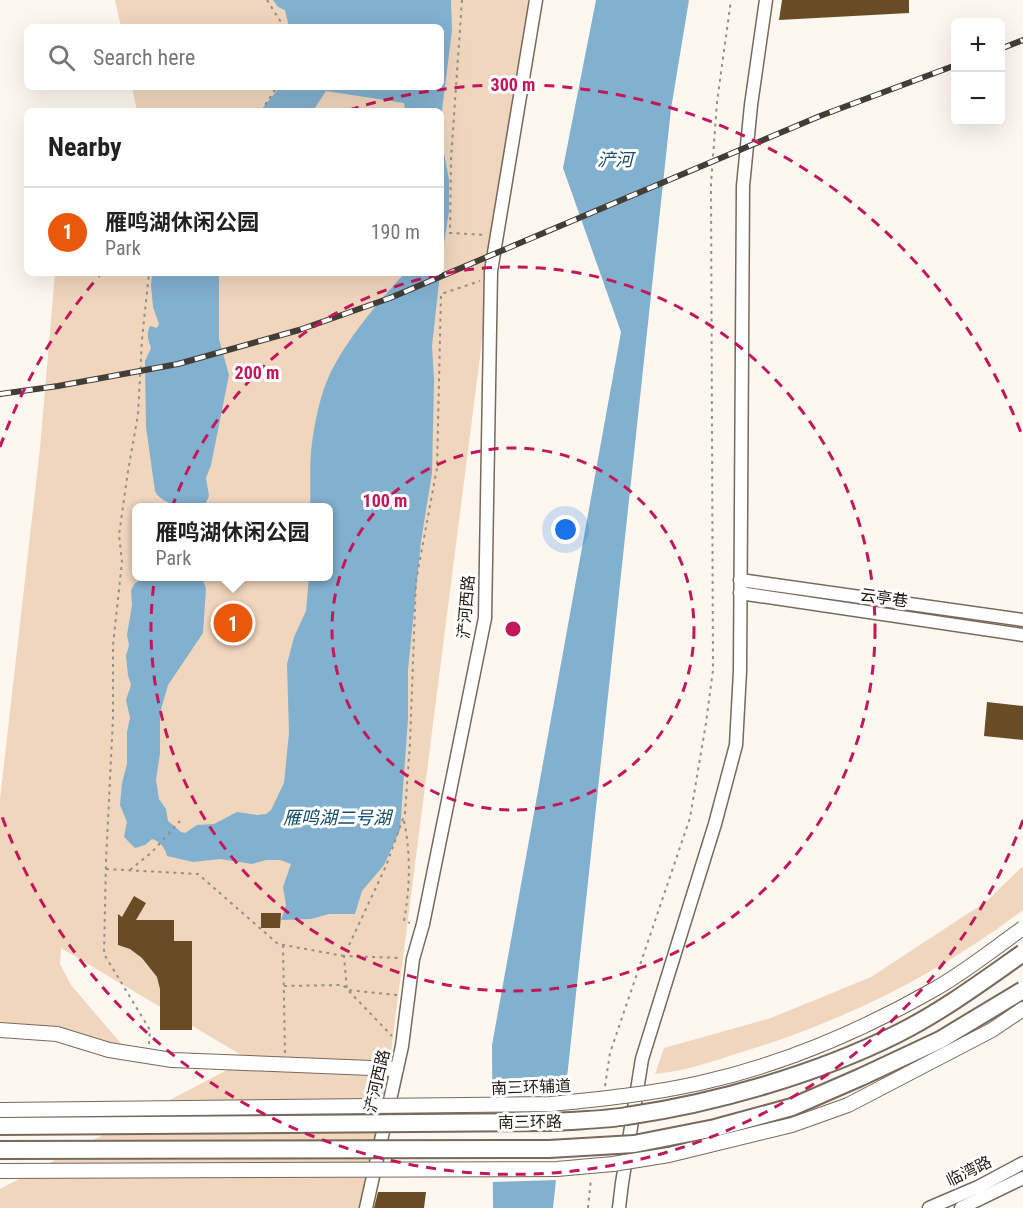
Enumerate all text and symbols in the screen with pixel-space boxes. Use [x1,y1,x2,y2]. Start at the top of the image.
map controls [951,18,1005,126]
button: + [951,18,1005,72]
search box [24,24,444,90]
icon: search [45,41,78,74]
text: Search here [93,45,195,70]
button: − [951,72,1005,126]
text: 300 m [491,74,535,95]
text: Nearby [48,132,122,162]
water label: 浐河 [597,149,636,170]
text: 雁鸣湖休闲公园 [105,210,259,235]
text: 1 [62,220,73,244]
text: 190 m [371,220,420,244]
text: Park [105,236,141,260]
text: 200 m [235,362,279,383]
text: 100 m [363,490,407,511]
popup [132,503,333,581]
your location [551,515,580,544]
text: 雁鸣湖休闲公园 [155,520,310,545]
text: Park [155,546,191,570]
street label: 浐河西路 [454,574,478,640]
street label: 云亭巷 [859,585,909,611]
pin: 1 [214,600,252,646]
centre of rings [503,619,523,639]
water label: 雁鸣湖二号湖 [283,807,394,828]
street label: 浐河西路 [361,1048,393,1114]
street label: 南三环辅道 [491,1076,571,1098]
street label: 南三环路 [498,1112,562,1132]
street label: 临湾路 [943,1152,995,1190]

